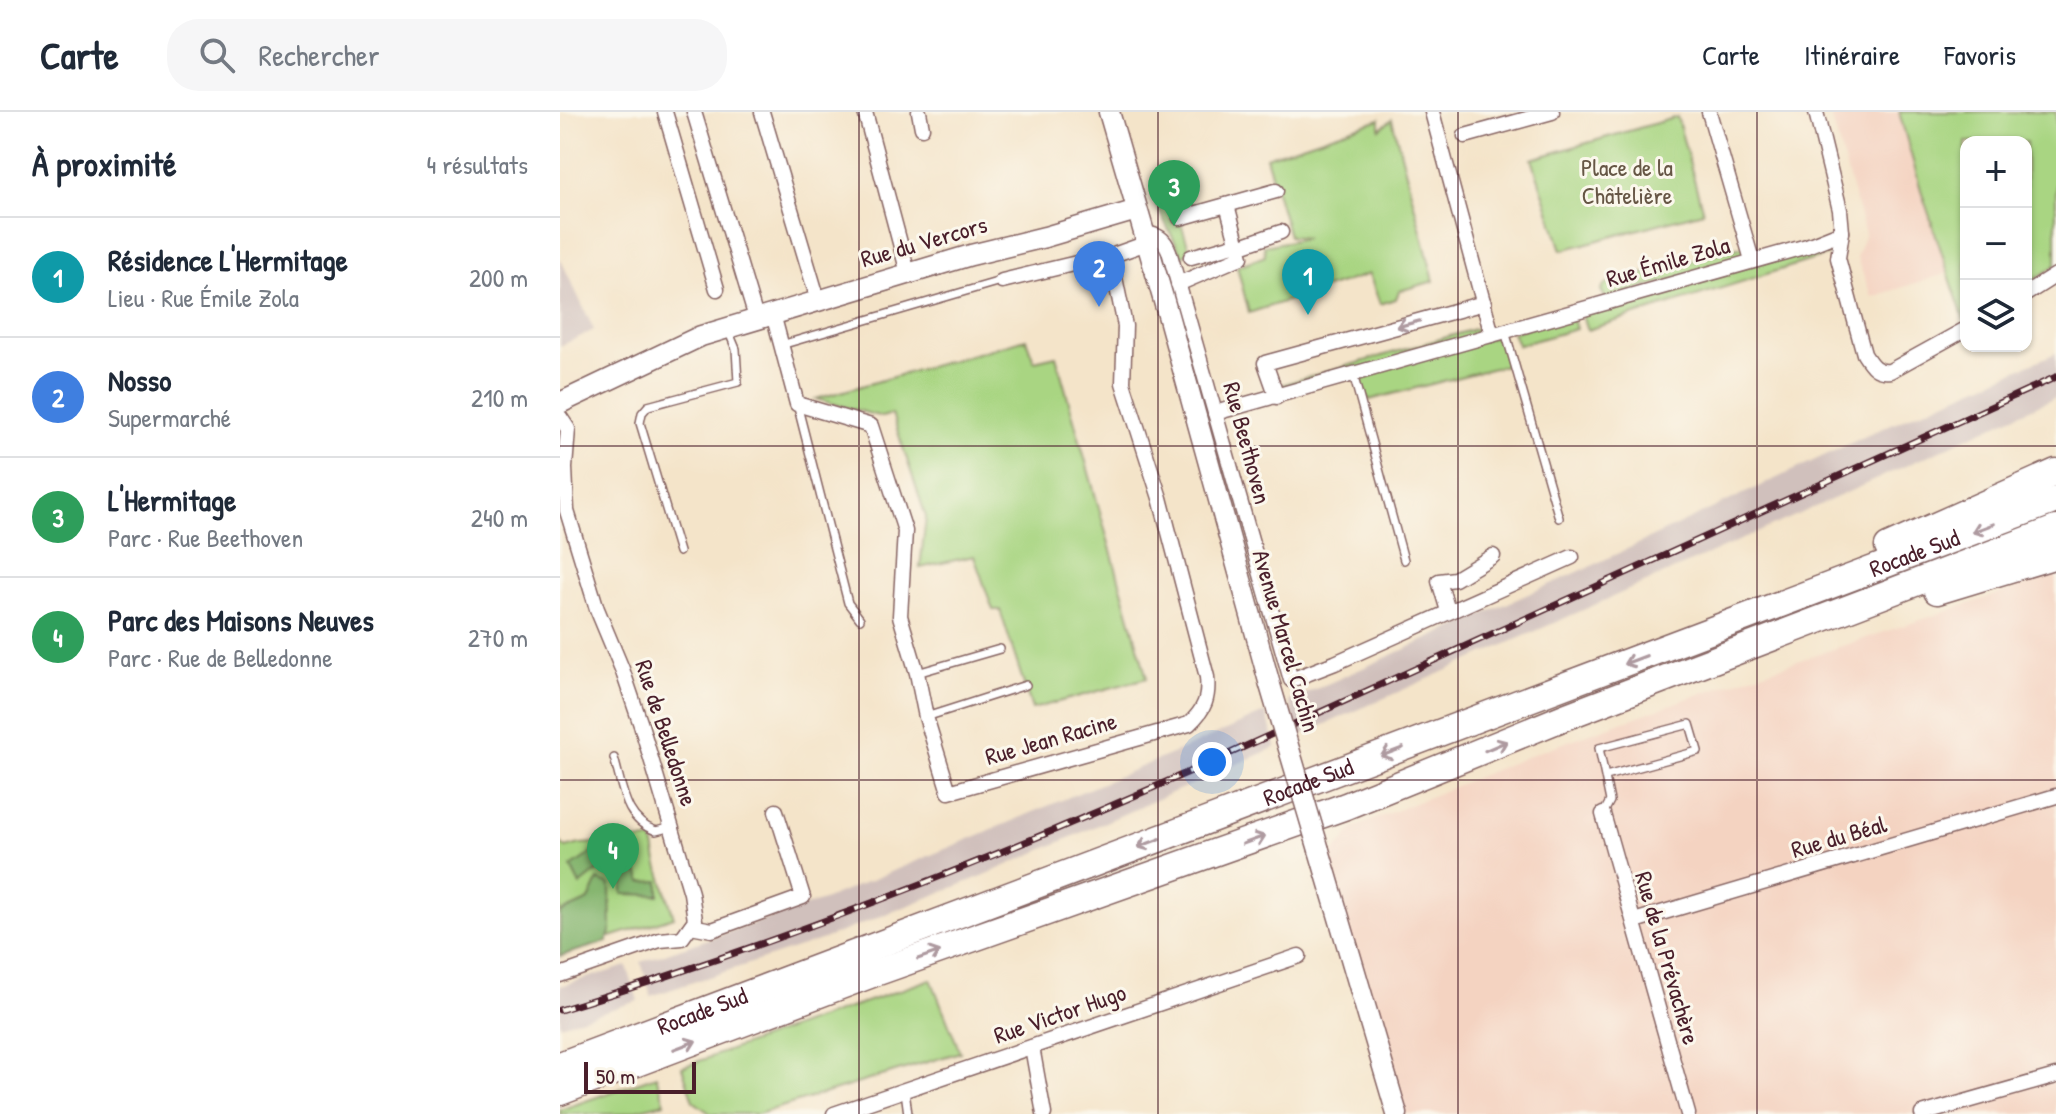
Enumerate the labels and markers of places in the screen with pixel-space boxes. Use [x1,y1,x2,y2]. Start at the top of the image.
pin: 3 [1148,160,1200,226]
pin: 2 [1073,241,1125,307]
pin: 1 [1282,249,1334,315]
pin: 4 [587,823,639,889]

